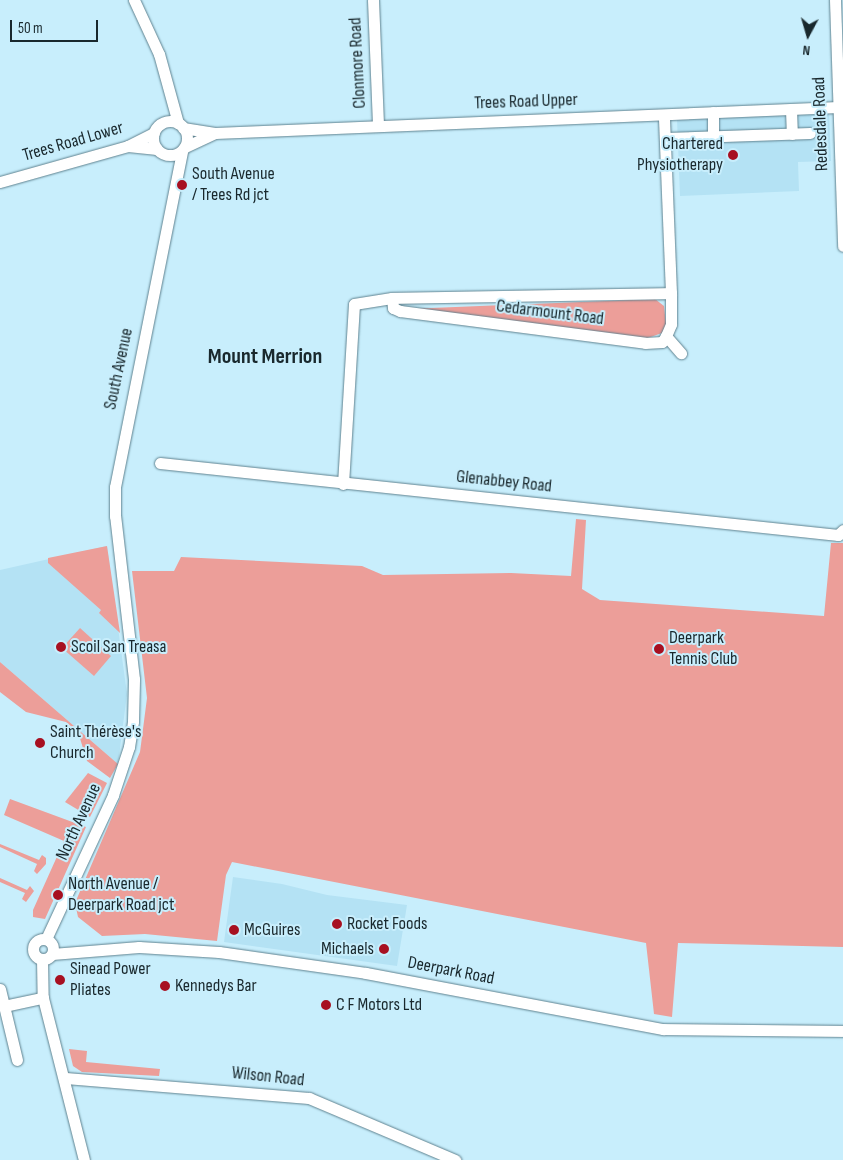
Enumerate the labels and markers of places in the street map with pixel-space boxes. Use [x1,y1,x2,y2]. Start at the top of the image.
place label: Chartered Physiotherapy [637,134,723,176]
marker: Chartered Physiotherapy [727,149,739,161]
place label: South Avenue / Trees Rd jct [192,164,275,206]
marker: South Avenue / Trees Rd jct [176,179,188,191]
place label: Deerpark Tennis Club [669,628,738,670]
place label: Scoil San Treasa [71,636,166,658]
marker: Scoil San Treasa [55,641,67,653]
marker: Deerpark Tennis Club [653,643,665,655]
place label: Saint Thérèse's Church [50,722,141,764]
marker: Saint Thérèse's Church [34,737,46,749]
place label: North Avenue / Deerpark Road jct [68,874,174,916]
marker: North Avenue / Deerpark Road jct [52,889,64,901]
place label: Rocket Foods [347,913,427,935]
marker: Rocket Foods [331,918,343,930]
place label: McGuires [244,919,300,941]
marker: McGuires [228,924,240,936]
place label: Michaels [321,938,374,960]
marker: Michaels [378,943,390,955]
place label: Sinead Power Pliates [70,959,151,1002]
marker: Sinead Power Pliates [54,974,66,986]
place label: Kennedys Bar [175,975,257,997]
marker: Kennedys Bar [159,980,171,992]
place label: C F Motors Ltd [336,994,422,1016]
marker: C F Motors Ltd [320,999,332,1011]

